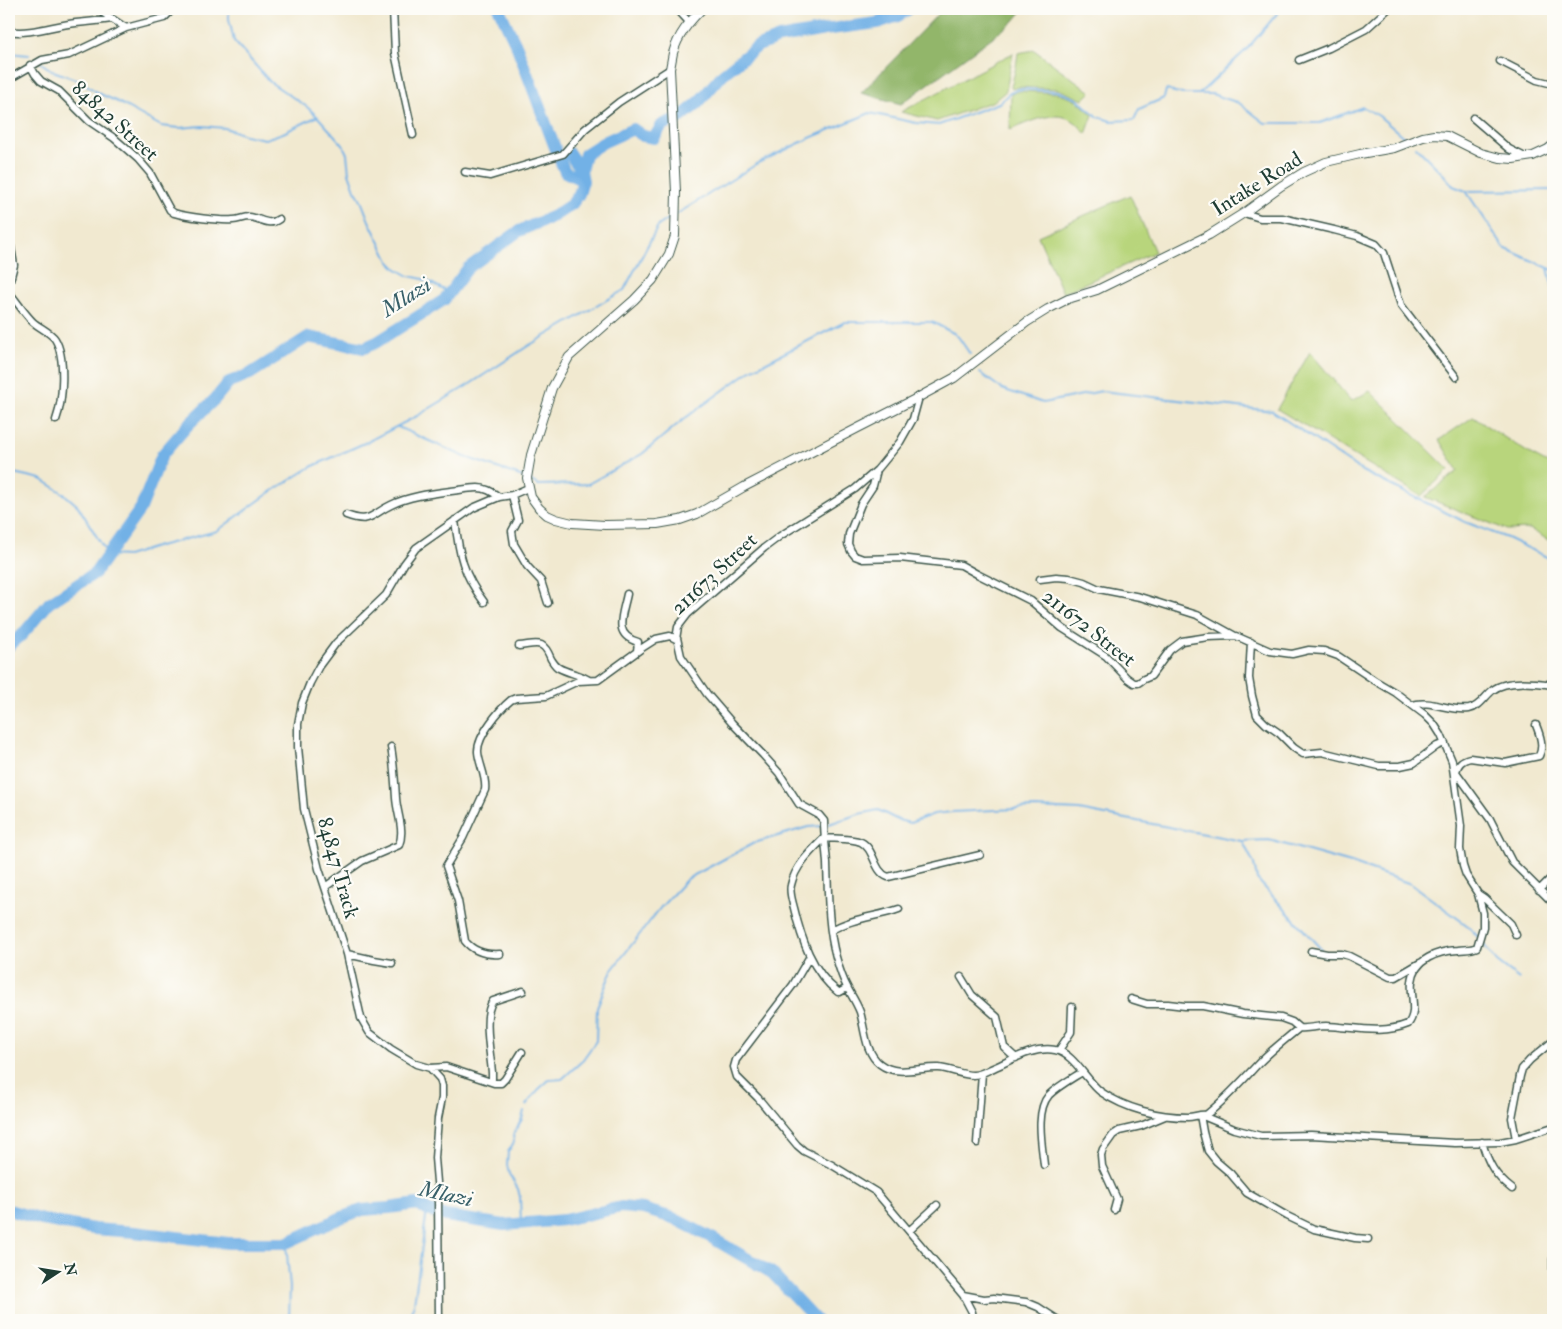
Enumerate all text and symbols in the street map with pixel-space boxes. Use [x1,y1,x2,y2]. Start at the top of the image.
street label: 84842 Street [66,75,164,167]
street label: Intake Road [1207,145,1308,222]
water label: Mlazi [374,271,436,325]
street label: 211673 Street [665,527,763,621]
street label: 211672 Street [1037,583,1141,673]
street label: 84847 Track [311,814,365,922]
water label: Mlazi [415,1174,475,1213]
north arrow [32,1246,82,1296]
text: N [60,1261,80,1278]

